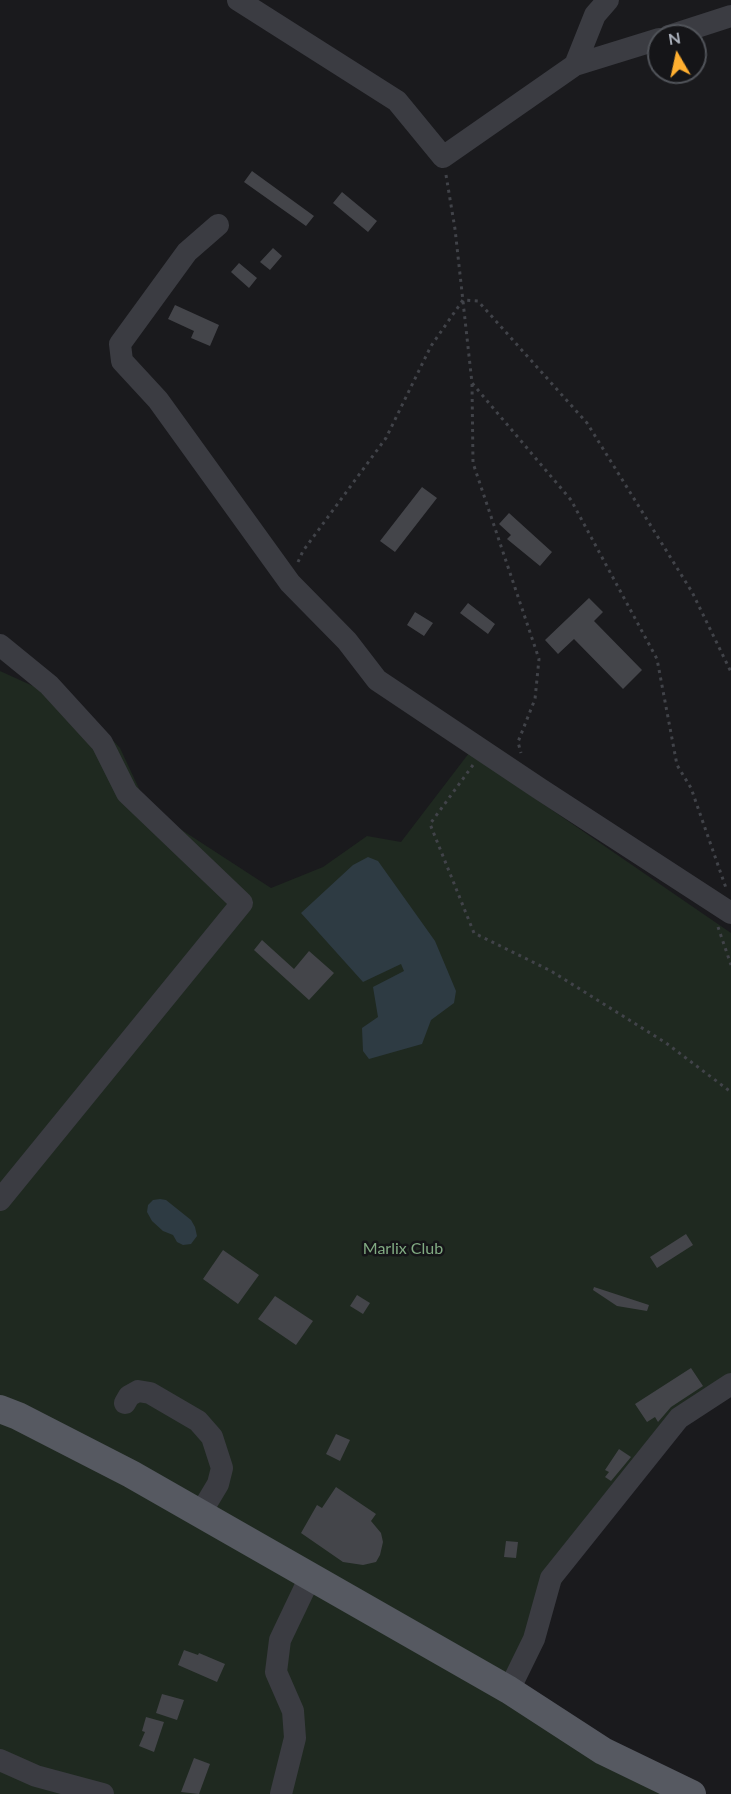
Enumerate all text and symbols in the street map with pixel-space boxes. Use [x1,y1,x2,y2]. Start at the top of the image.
north arrow [647,24,707,84]
text: N [667,27,682,48]
park label: Marlix Club [363,1239,443,1259]

